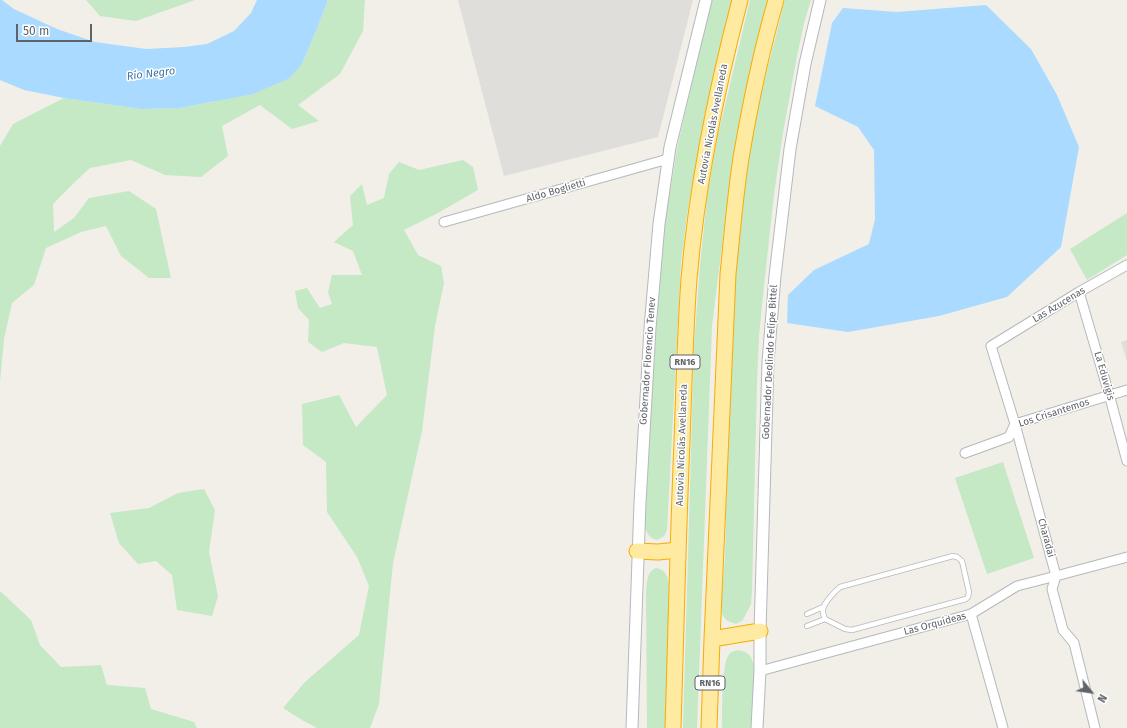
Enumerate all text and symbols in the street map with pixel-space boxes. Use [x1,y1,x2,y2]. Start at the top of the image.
scale bar [18,16,94,42]
text: 50 m [23,24,49,38]
street label: Autovía Nicolás Avellaneda [695,63,731,185]
water label: Río Negro [126,64,176,84]
street label: Aldo Boglietti [525,177,587,205]
street label: Gobernador Deolindo Felipe Bittel [760,284,780,440]
street label: Las Azucenas [1031,285,1087,325]
street label: Gobernador Florencio Tenev [638,297,658,425]
street label: La Eduvigis [1091,350,1117,402]
road number: RN16 [670,355,700,369]
street label: Autovía Nicolás Avellaneda [674,384,690,506]
street label: Los Crisantemos [1017,396,1091,430]
street label: Charadai [1035,517,1057,559]
street label: Las Orquídeas [903,610,967,638]
north arrow [1071,672,1111,712]
road number: RN16 [695,676,725,690]
text: N [1094,692,1109,705]

